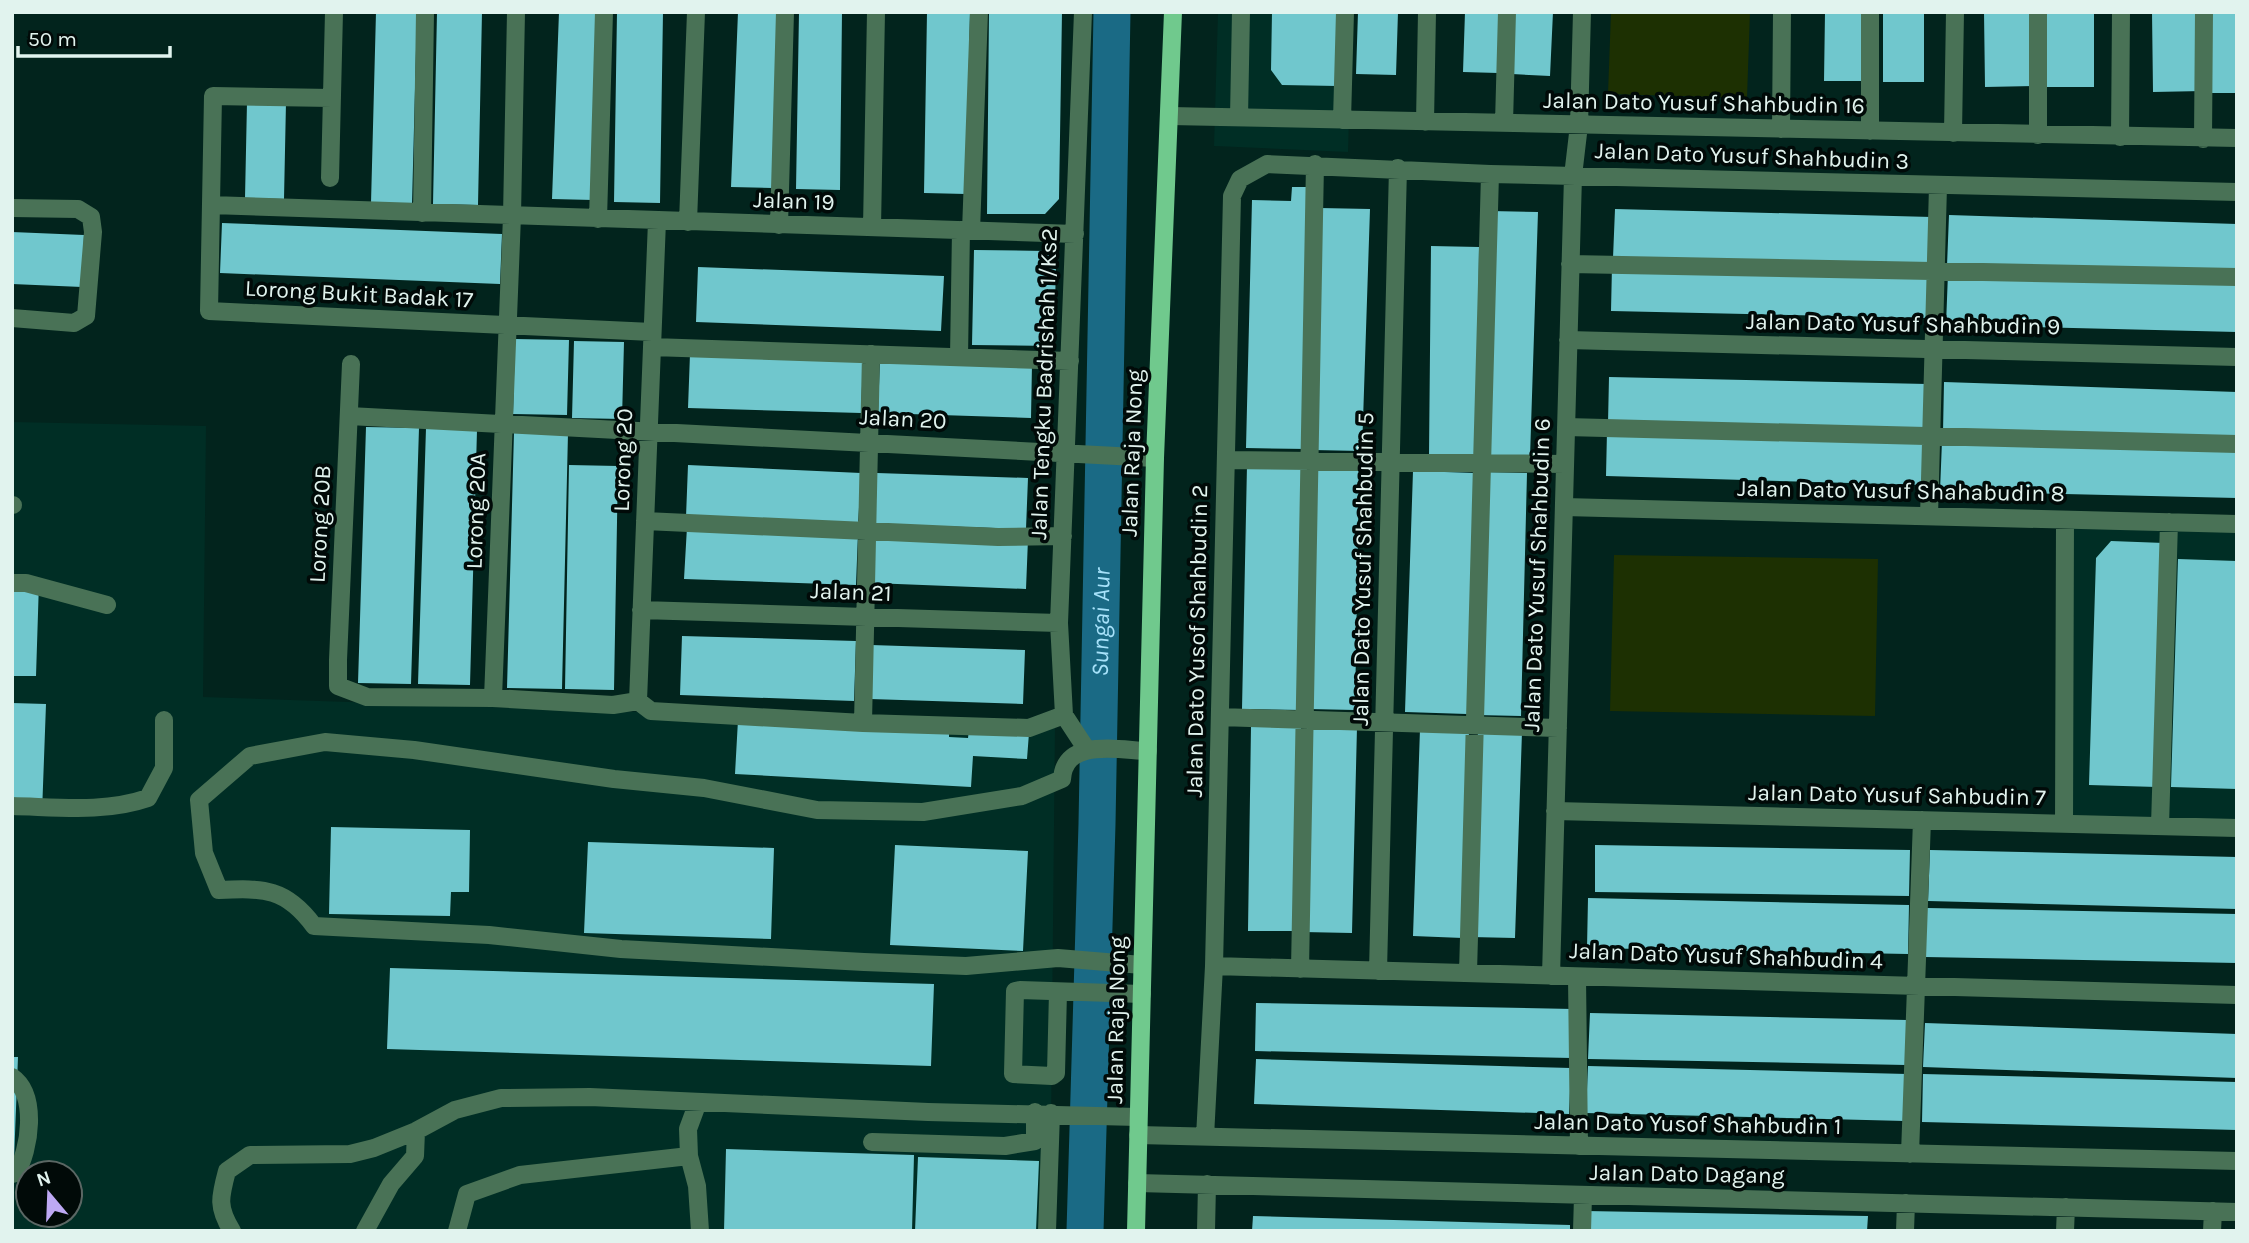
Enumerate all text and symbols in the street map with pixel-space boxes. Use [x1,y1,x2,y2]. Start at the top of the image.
scale bar [18,14,170,58]
text: 50 m [28,27,77,51]
street label: Jalan Dato Yusuf Shahbudin 16 [1543,87,1865,119]
street label: Jalan Dato Yusuf Shahbudin 3 [1594,137,1910,175]
street label: Jalan 19 [753,186,835,216]
street label: Jalan Tengku Badrishah 1/Ks2 [1025,228,1063,540]
street label: Lorong Bukit Badak 17 [244,275,474,313]
street label: Jalan Dato Yusuf Shahbudin 9 [1746,308,2060,340]
street label: Jalan Raja Nong [1116,369,1148,537]
street label: Jalan 20 [859,403,947,435]
street label: Lorong 20 [608,408,638,512]
street label: Jalan Dato Yusuf Shahbudin 5 [1347,412,1379,726]
street label: Jalan Dato Yusuf Shahbudin 6 [1518,418,1556,732]
street label: Lorong 20A [460,452,492,570]
street label: Lorong 20B [303,464,337,584]
street label: Jalan Dato Yusuf Shahabudin 8 [1737,475,2065,507]
street label: Jalan Dato Yusof Shahbudin 2 [1181,484,1213,798]
water label: Sungai Aur [1086,567,1116,677]
street label: Jalan 21 [810,577,892,607]
street label: Jalan Dato Yusuf Sahbudin 7 [1748,779,2046,811]
street label: Jalan Raja Nong [1101,936,1131,1104]
street label: Jalan Dato Yusuf Shahbudin 4 [1569,937,1883,975]
street label: Jalan Dato Yusof Shahbudin 1 [1534,1108,1842,1140]
north arrow [14,1159,84,1229]
street label: Jalan Dato Dagang [1589,1159,1785,1189]
text: N [34,1166,54,1191]

